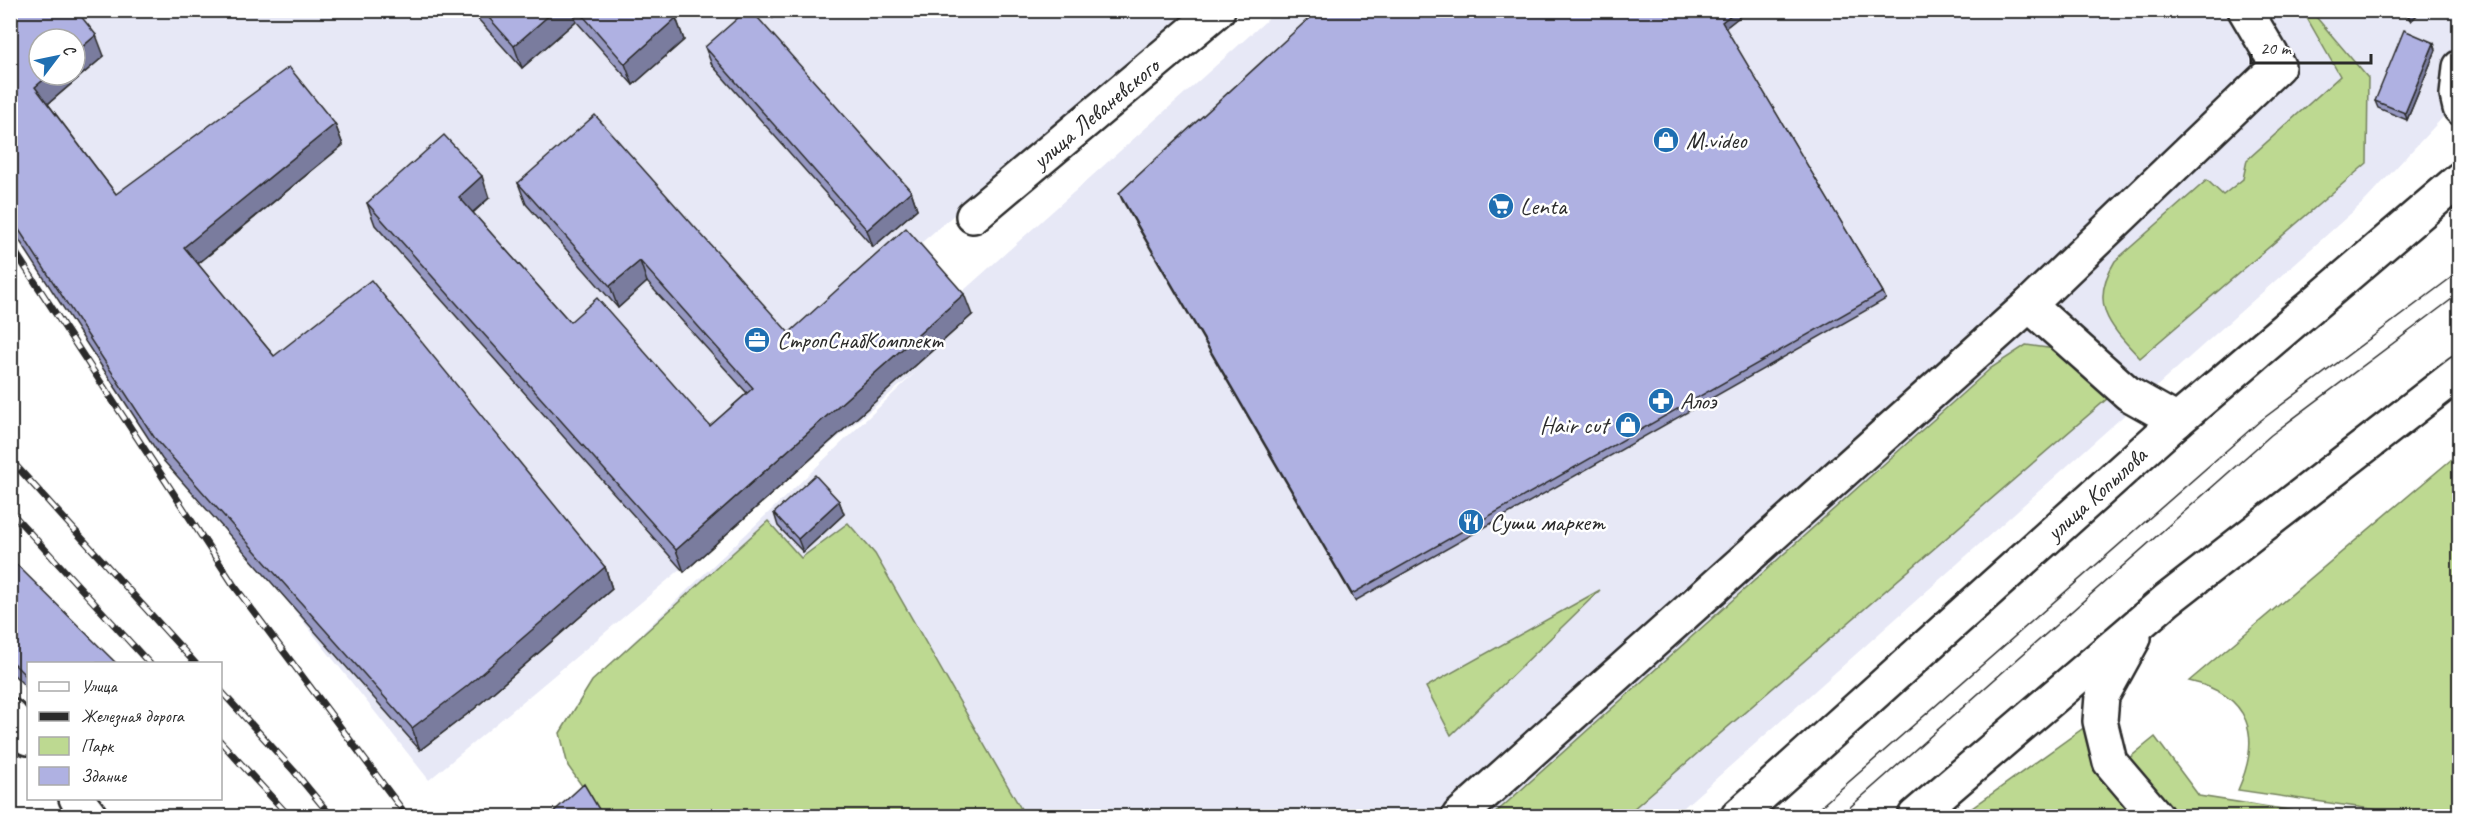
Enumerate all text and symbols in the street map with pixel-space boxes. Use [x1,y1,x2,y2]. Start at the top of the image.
north arrow [27,27,87,87]
scale bar [2251,27,2371,65]
text: 20 m [2260,37,2293,59]
text: С [58,41,81,60]
street label: улица Леваневского [1024,49,1167,176]
shop icon: M.video [1651,125,1681,155]
place label: M.video [1686,125,1748,155]
supermarket icon: Lenta [1486,191,1516,221]
place label: Lenta [1520,191,1568,221]
office icon: СтропСнабКомплект [742,325,772,355]
place label: СтропСнабКомплект [777,325,944,355]
pharmacy icon: Алоэ [1646,386,1676,416]
place label: Алоэ [1680,386,1718,416]
place label: Hair cut [1540,410,1611,440]
shop icon: Hair cut [1613,410,1643,440]
street label: улица Копылова [2038,440,2154,548]
restaurant icon: Суши маркет [1456,507,1486,537]
place label: Суши маркет [1490,507,1606,537]
legend [27,662,222,800]
text: Улица [81,675,118,697]
text: Железная дорога [81,705,185,728]
text: Парк [81,735,115,757]
text: Здание [81,765,127,787]

